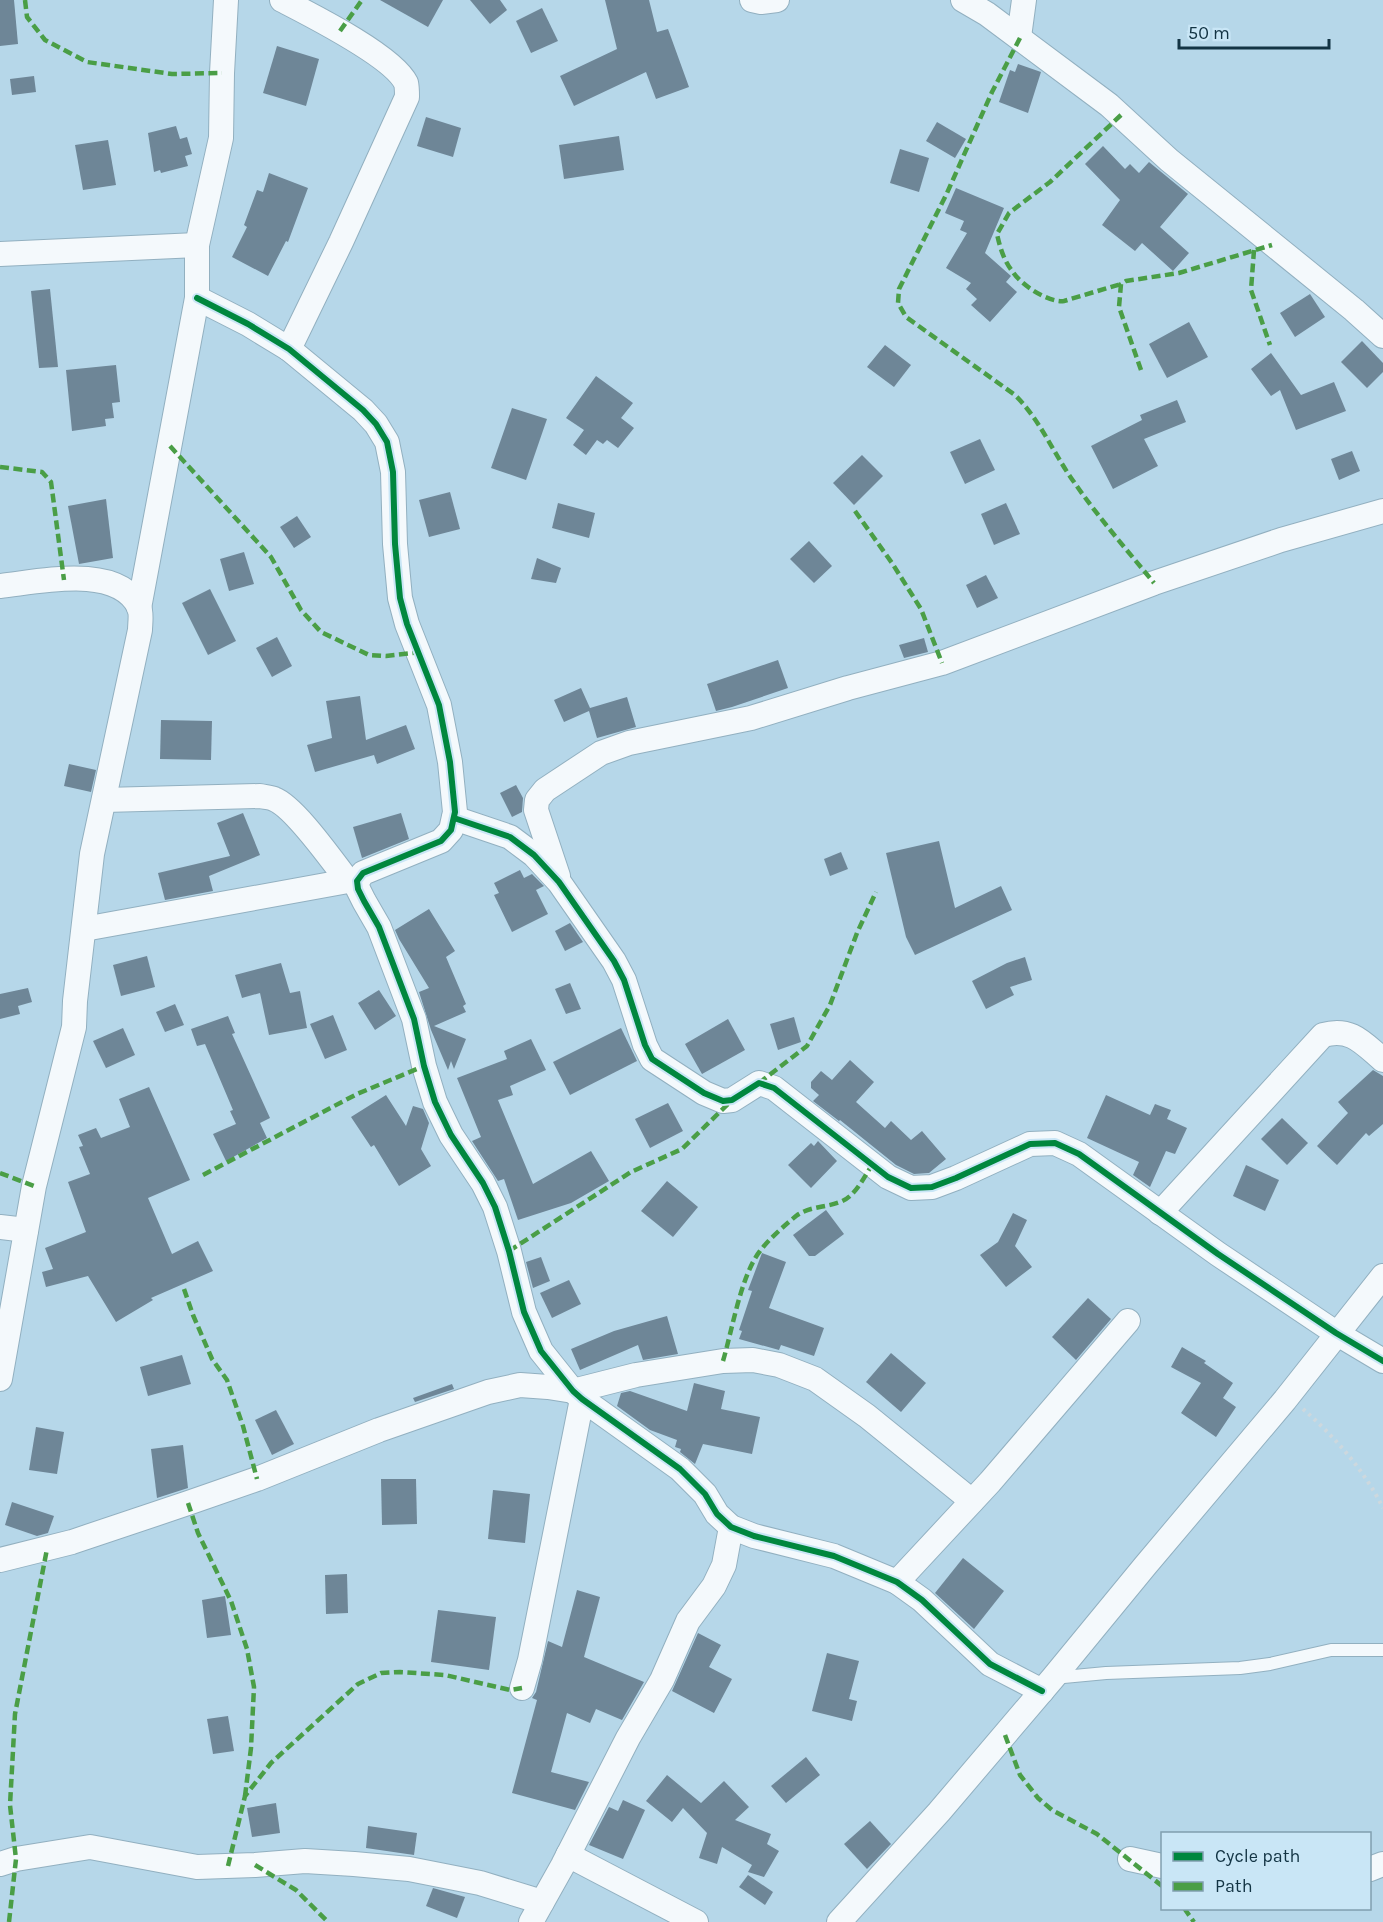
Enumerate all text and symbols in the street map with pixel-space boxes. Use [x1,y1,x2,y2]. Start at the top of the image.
scale bar [1179,12,1329,50]
text: 50 m [1188,22,1230,44]
legend [1161,1832,1371,1910]
text: Cycle path [1215,1845,1300,1867]
text: Path [1215,1875,1253,1897]

